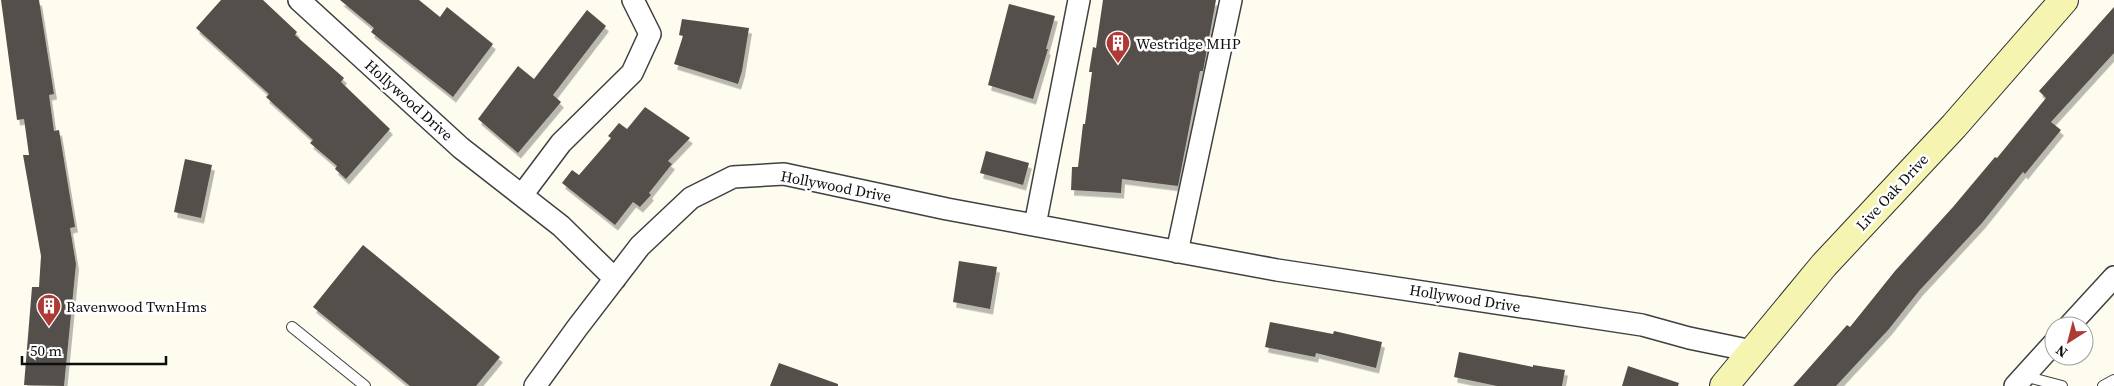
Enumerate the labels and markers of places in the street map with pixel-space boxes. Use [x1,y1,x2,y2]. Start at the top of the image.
building icon: Westridge MHP [1105,30,1131,64]
place label: Westridge MHP [1136,33,1241,54]
building icon: Ravenwood TwnHms [36,293,62,327]
place label: Ravenwood TwnHms [66,296,207,317]

